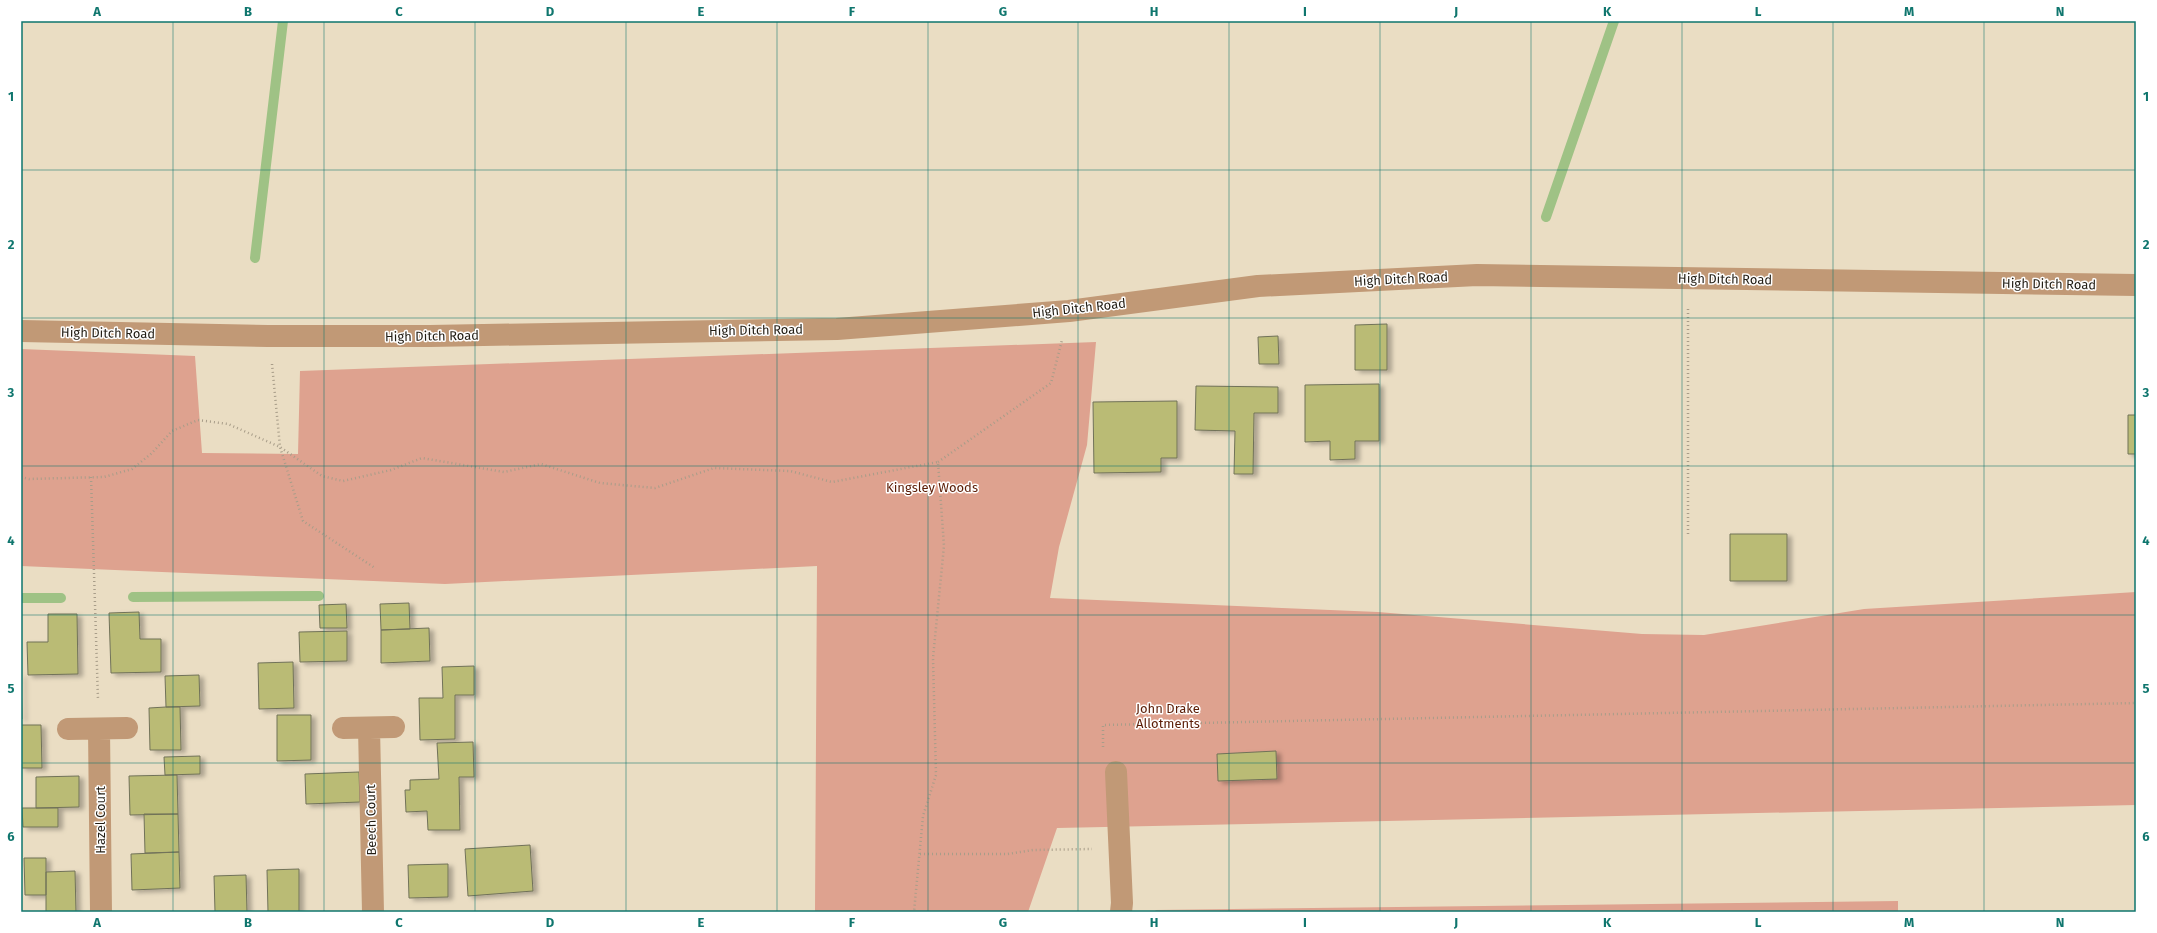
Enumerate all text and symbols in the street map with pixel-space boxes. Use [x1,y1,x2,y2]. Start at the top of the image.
text: A [92,4,101,19]
text: B [244,4,252,19]
text: C [395,4,403,19]
text: D [546,4,555,19]
text: E [698,4,705,19]
text: F [849,4,856,19]
text: G [999,4,1007,19]
text: H [1150,4,1158,19]
text: I [1303,4,1307,19]
text: J [1453,4,1458,19]
text: K [1603,4,1612,19]
text: L [1755,4,1762,19]
text: M [1904,4,1914,19]
text: N [2056,4,2064,19]
text: 1 [8,89,14,104]
text: 1 [2143,89,2149,104]
text: 2 [8,237,15,252]
text: 2 [2143,237,2150,252]
street label: High Ditch Road [1354,269,1448,289]
street label: High Ditch Road [1678,271,1772,287]
street label: High Ditch Road [2002,276,2096,292]
street label: High Ditch Road [1031,296,1127,320]
street label: High Ditch Road [709,322,803,338]
street label: High Ditch Road [61,325,155,341]
street label: High Ditch Road [385,328,479,344]
text: 3 [7,385,15,400]
text: 3 [2142,385,2150,400]
park label: Kingsley Woods [886,480,978,495]
text: 4 [7,533,15,548]
text: 4 [2142,533,2150,548]
text: 5 [8,681,15,696]
text: 5 [2143,681,2150,696]
park label: John Drake Allotments [1136,701,1200,731]
street label: Beech Court [363,784,379,856]
street label: Hazel Court [93,786,108,854]
text: 6 [7,829,15,844]
text: 6 [2142,829,2150,844]
text: A [92,915,101,930]
text: B [244,915,252,930]
text: C [395,915,403,930]
text: D [546,915,555,930]
text: E [698,915,705,930]
text: F [849,915,856,930]
text: G [999,915,1007,930]
text: H [1150,915,1158,930]
text: I [1303,915,1307,930]
text: J [1453,915,1458,930]
text: K [1603,915,1612,930]
text: L [1755,915,1762,930]
text: M [1904,915,1914,930]
text: N [2056,915,2064,930]

